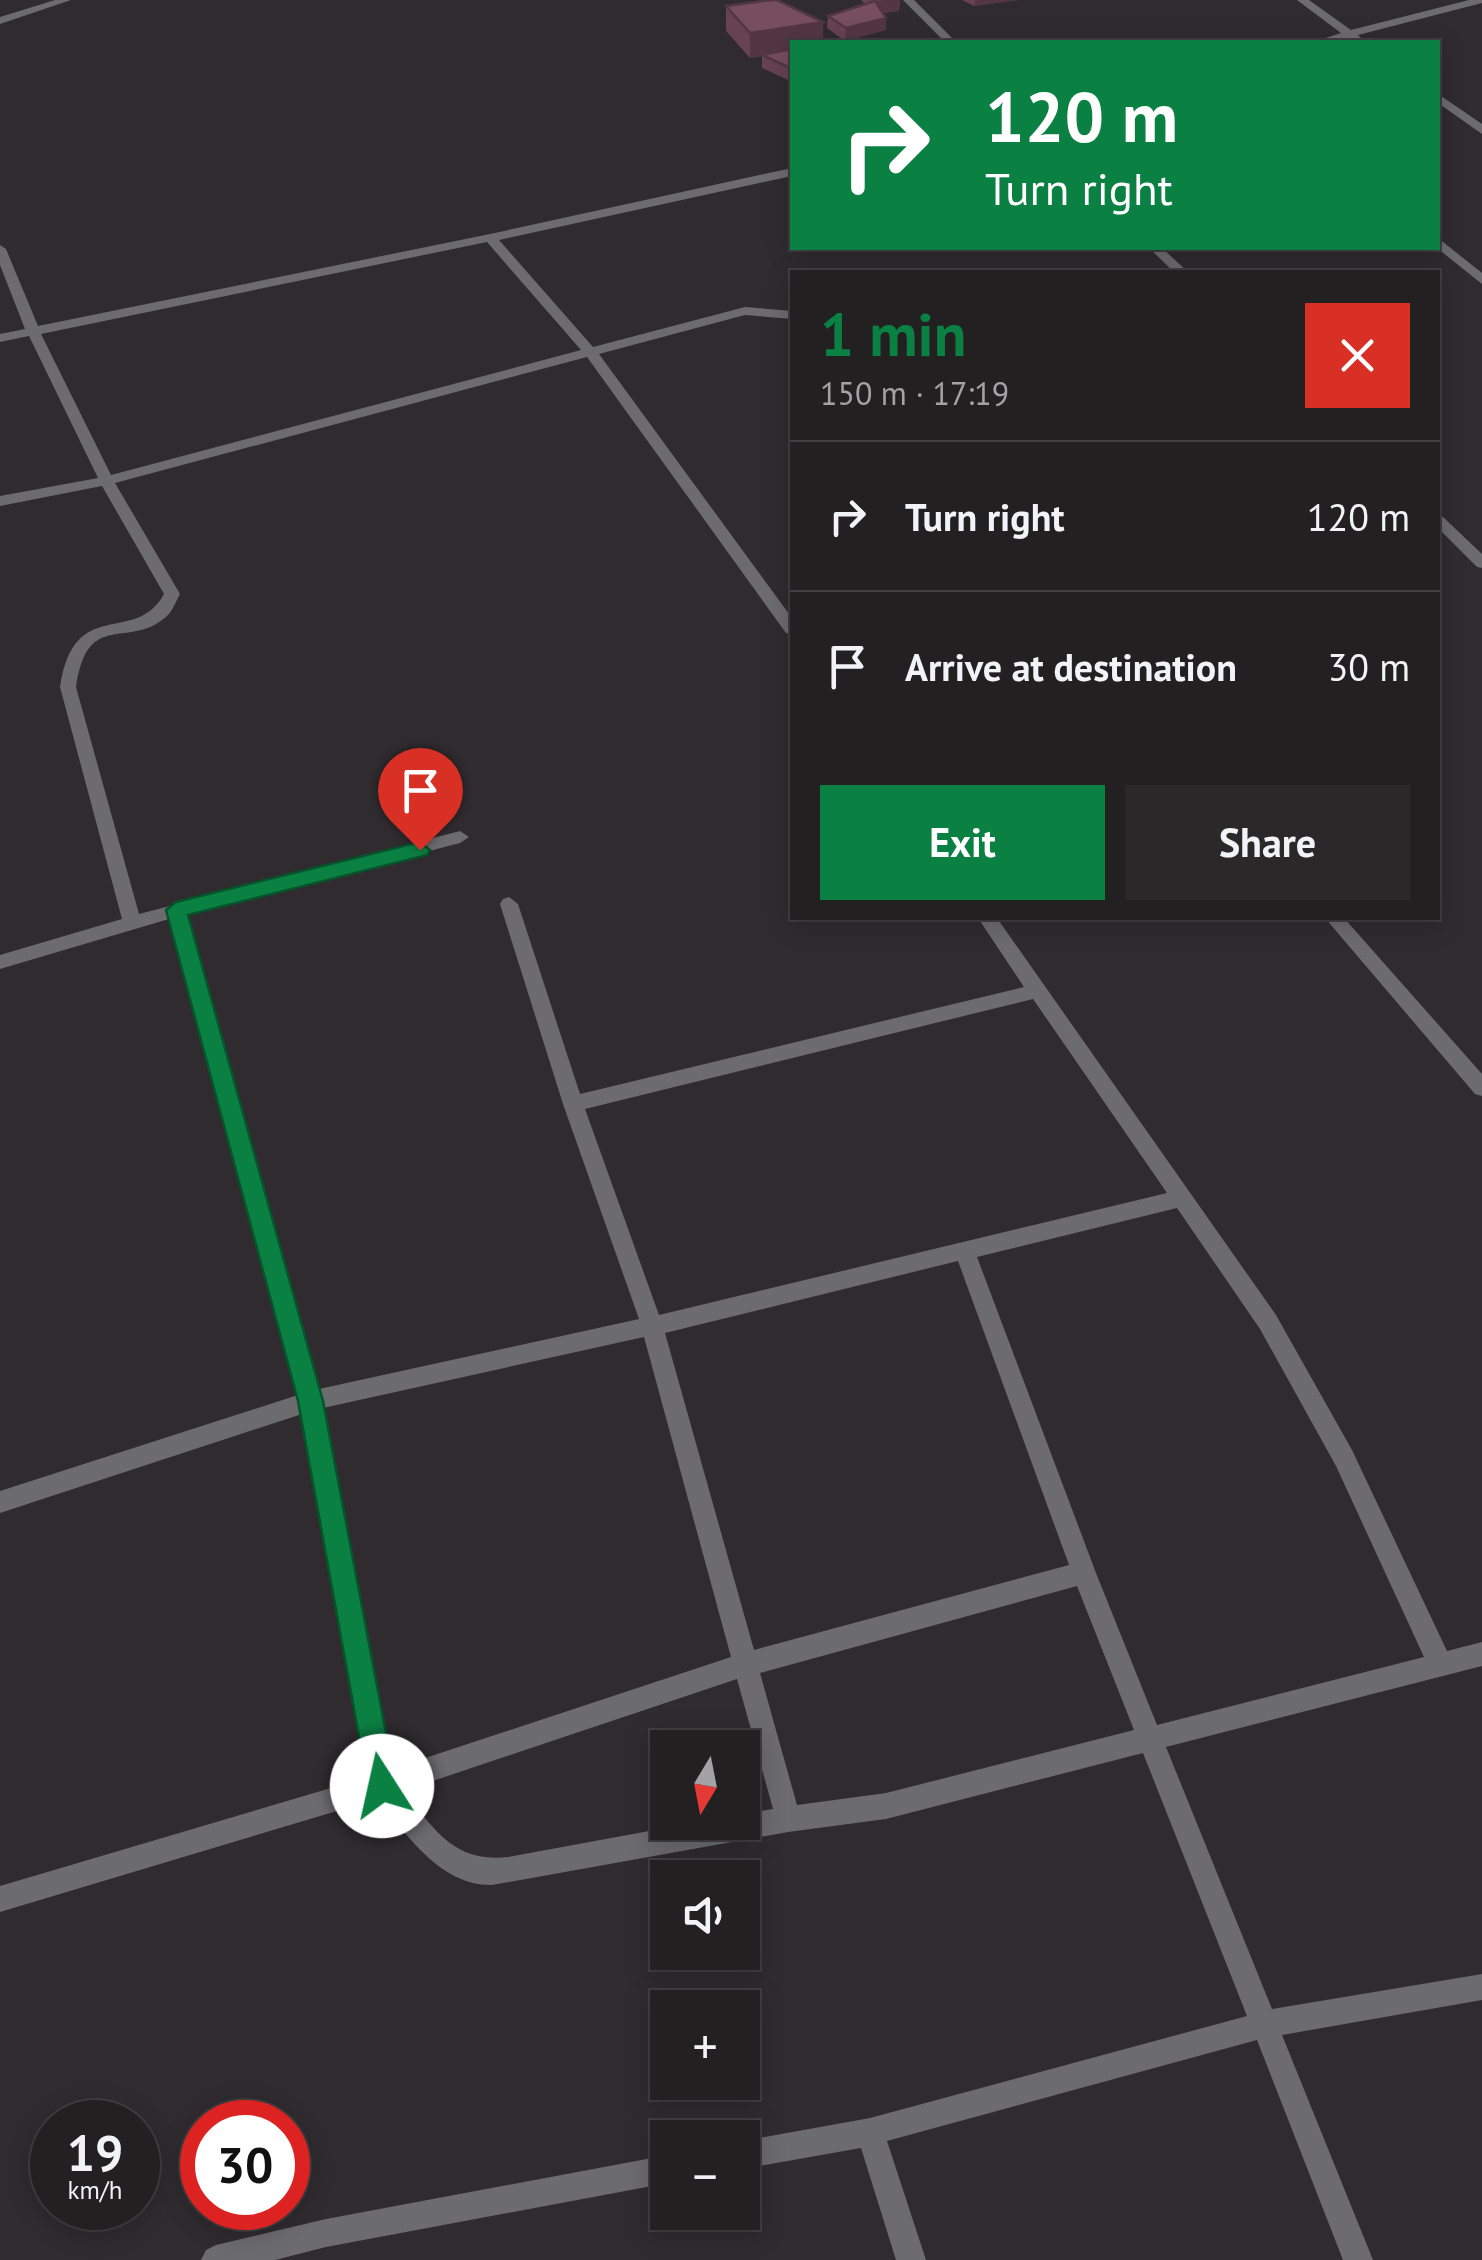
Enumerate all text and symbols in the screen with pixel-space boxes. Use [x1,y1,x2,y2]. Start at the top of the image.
text: 120 m [985,71,1178,161]
icon: right [820,80,950,210]
text: Turn right [985,159,1173,217]
text: 1 min [820,295,966,373]
button: close [1305,303,1410,408]
text: 150 m · 17:19 [820,372,1009,414]
icon: right [820,489,875,544]
text: Turn right [905,492,1065,541]
text: 120 m [1307,492,1410,541]
icon: arrive [820,639,875,694]
text: Arrive at destination [905,642,1237,691]
text: 30 m [1328,642,1410,691]
pin [378,748,463,851]
icon: arrive [393,763,448,818]
button: Exit [820,785,1105,900]
button: Share [1125,785,1410,900]
north arrow [650,1730,760,1840]
map controls [650,1730,760,2230]
position arrow [330,1734,434,1838]
button: sound [650,1860,760,1970]
button: + [650,1990,760,2100]
speed limit sign: 30 [180,2100,310,2230]
text: 19 [67,2120,123,2185]
button: − [650,2120,760,2230]
text: km/h [68,2174,122,2206]

